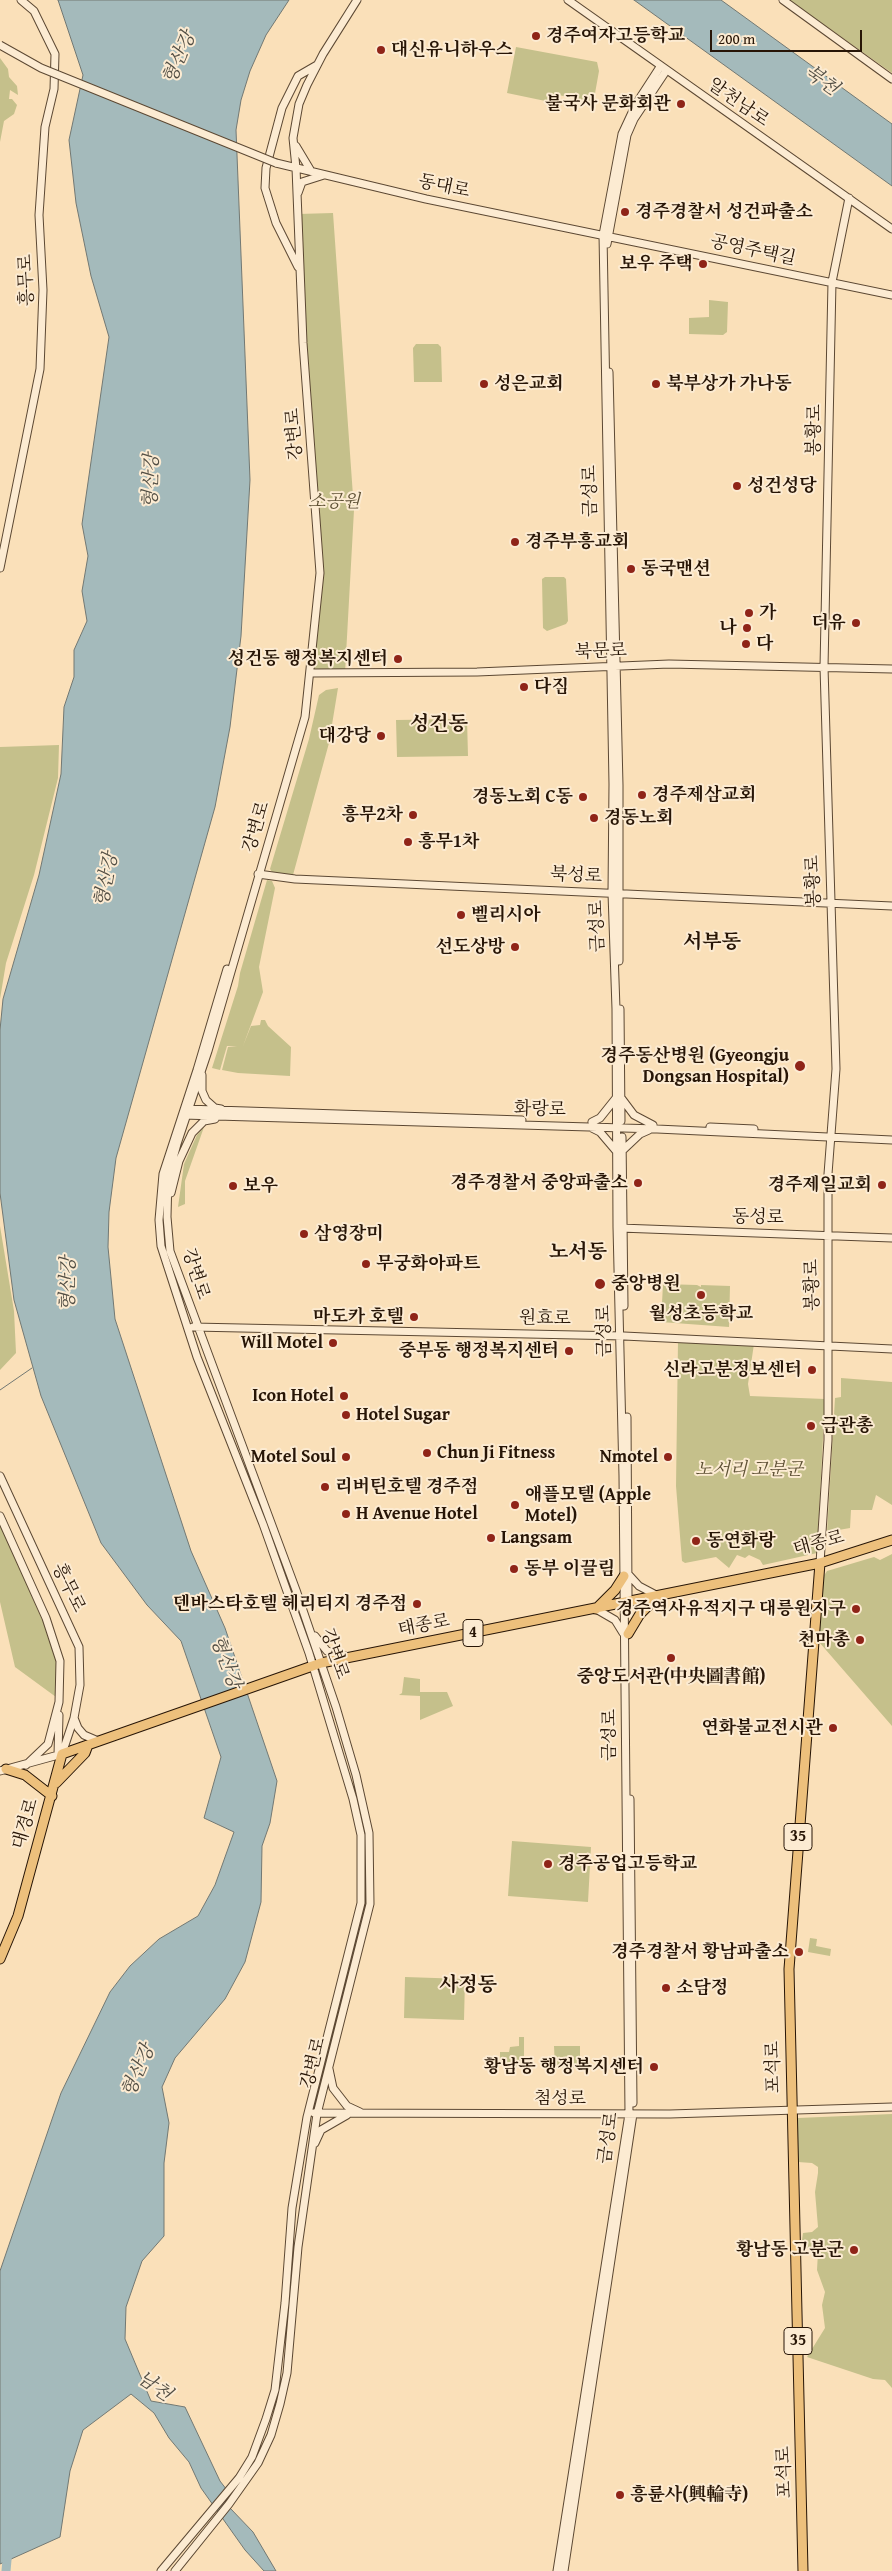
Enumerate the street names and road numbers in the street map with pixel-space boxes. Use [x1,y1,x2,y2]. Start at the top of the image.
street label: 알천남로 [703,74,773,132]
street label: 동대로 [416,171,472,203]
street label: 공영주택길 [708,231,798,271]
street label: 흥무로 [15,254,39,306]
street label: 봉황로 [804,404,826,456]
street label: 강변로 [282,407,308,461]
street label: 금성로 [580,465,602,517]
street label: 북문로 [575,640,627,664]
street label: 강변로 [239,799,275,855]
street label: 봉황로 [802,855,826,907]
street label: 북성로 [549,864,603,888]
street label: 금성로 [586,900,610,952]
street label: 화랑로 [514,1099,566,1121]
street label: 동성로 [732,1207,784,1229]
street label: 강변로 [177,1246,213,1302]
street label: 봉황로 [802,1259,824,1311]
street label: 금성로 [594,1305,616,1357]
street label: 원효로 [519,1308,571,1330]
street label: 태종로 [791,1527,847,1561]
street label: 흥무로 [47,1560,89,1616]
street label: 태종로 [396,1610,452,1642]
road number: 4 [463,1620,483,1646]
street label: 강변로 [315,1626,353,1682]
street label: 금성로 [599,1709,621,1761]
street label: 대경로 [8,1796,44,1852]
road number: 35 [784,1824,812,1850]
street label: 강변로 [297,2035,331,2091]
street label: 포석로 [763,2041,785,2093]
street label: 첨성로 [534,2088,586,2110]
street label: 금성로 [595,2111,623,2165]
road number: 35 [784,2328,812,2354]
street label: 포석로 [773,2446,797,2498]

